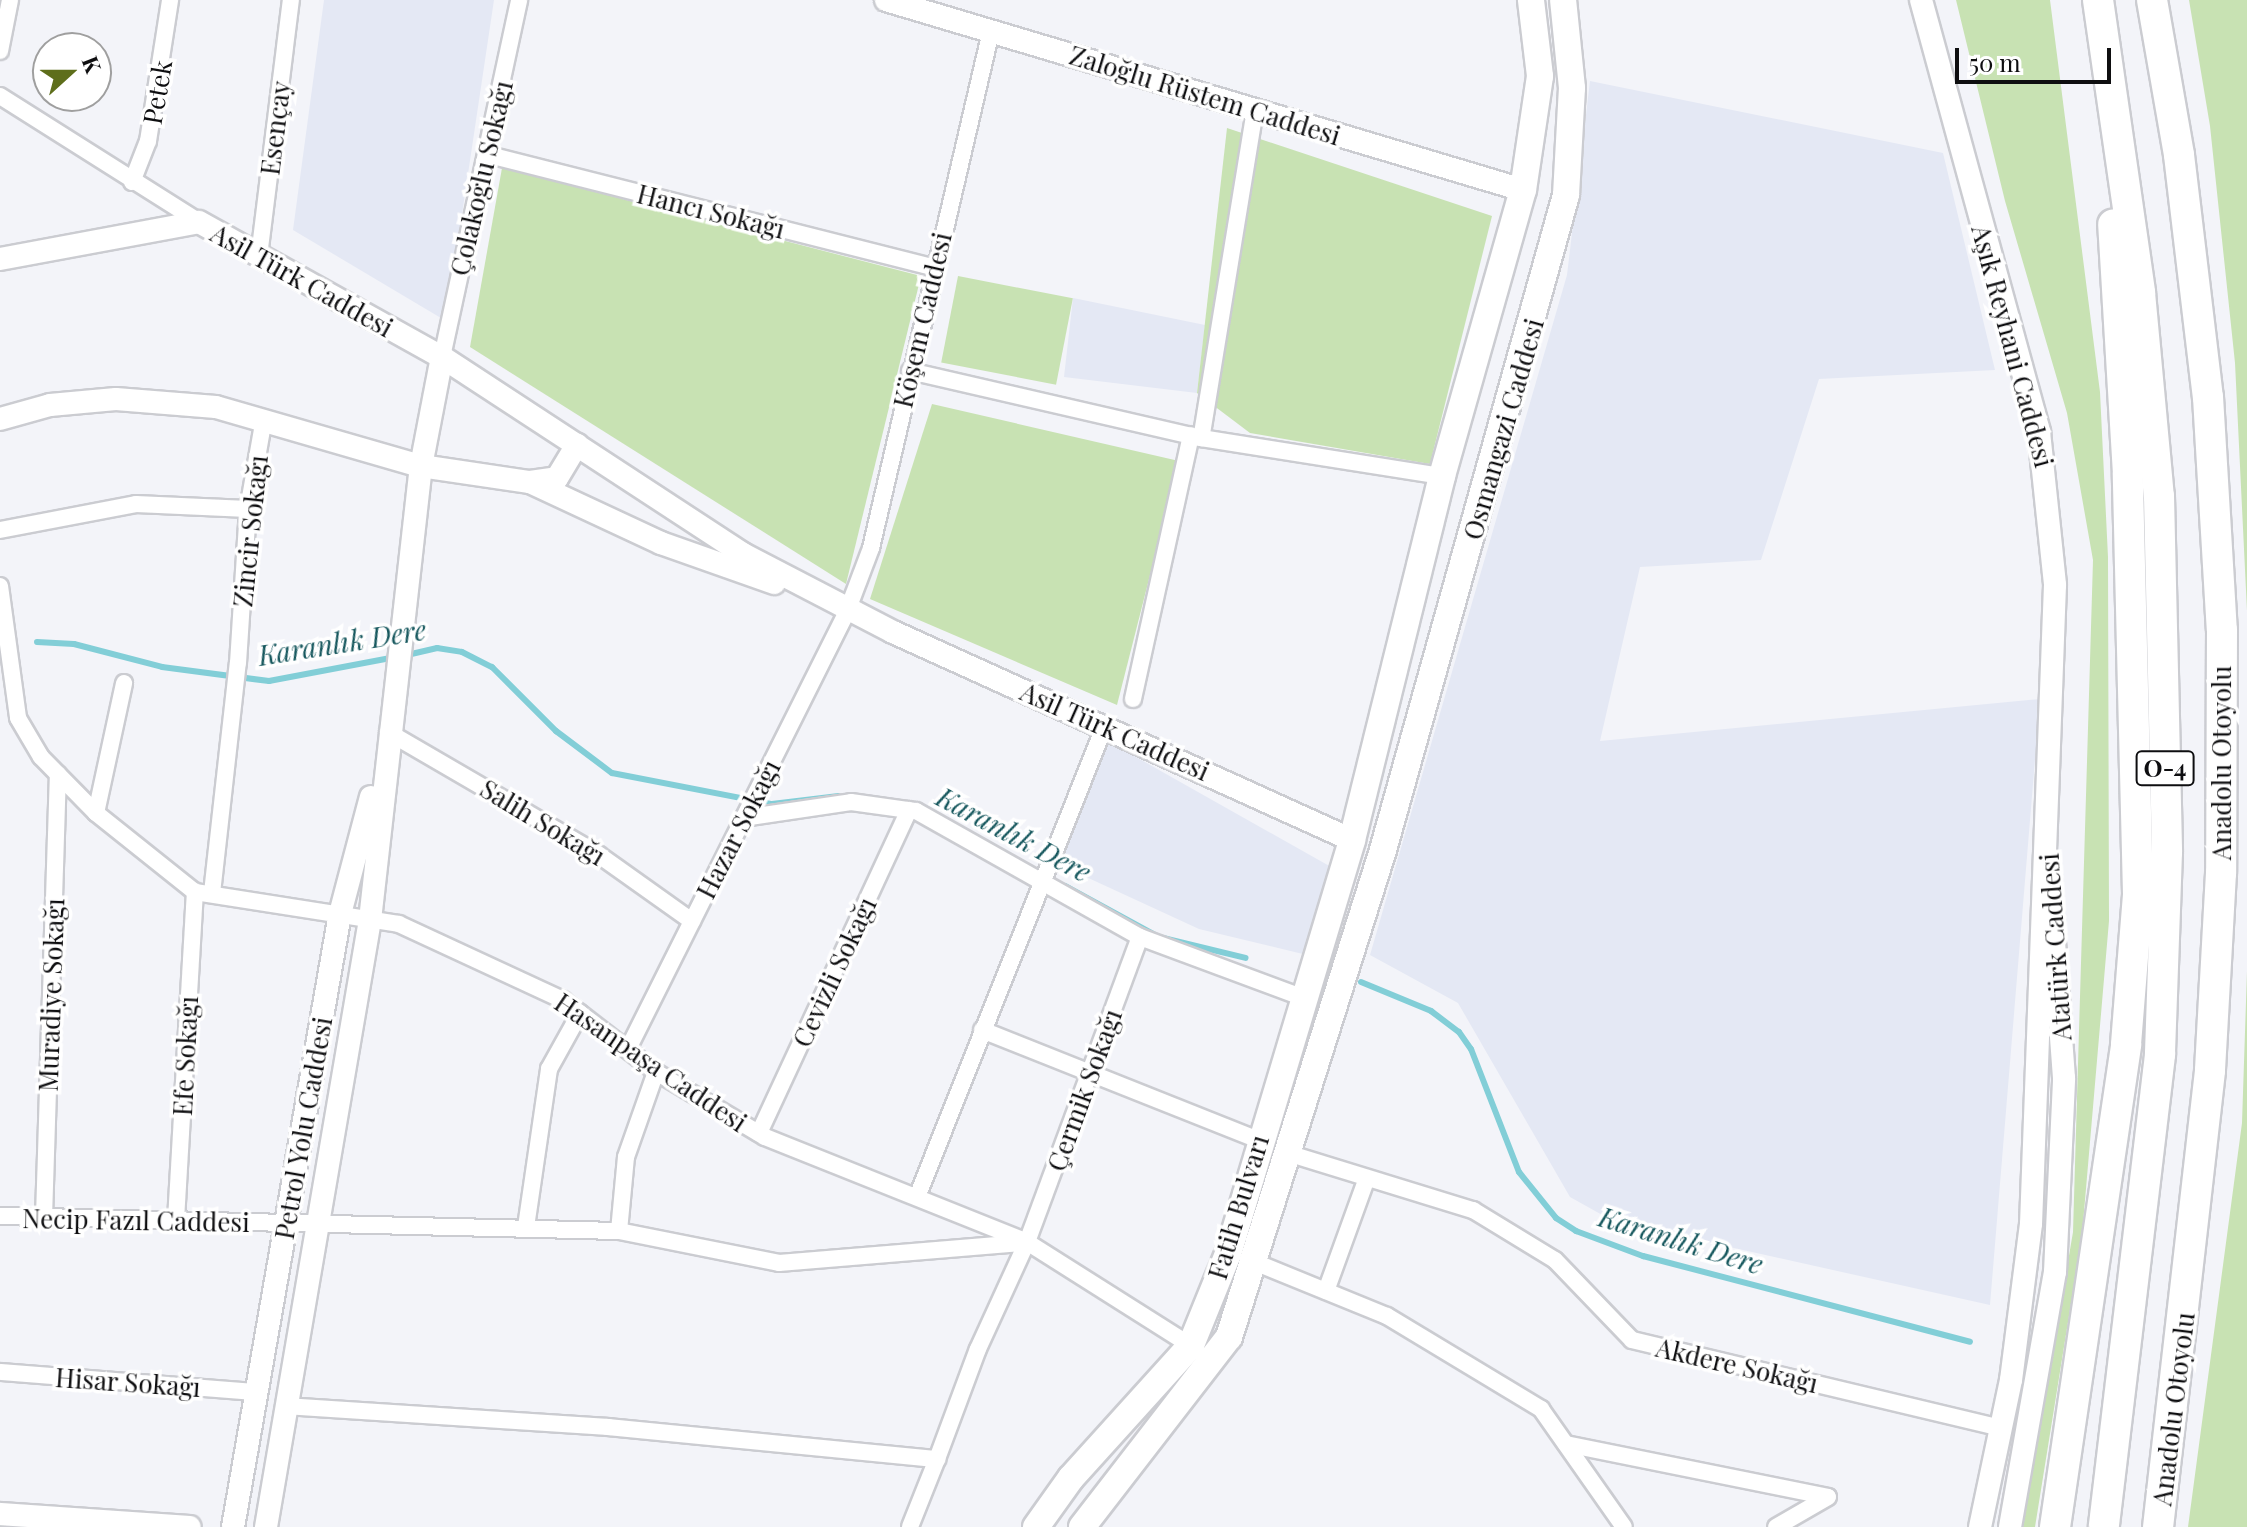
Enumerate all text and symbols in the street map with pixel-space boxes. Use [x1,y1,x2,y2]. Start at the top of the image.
north arrow [32,32,112,112]
scale bar [1959,32,2115,82]
street label: Zaloğlu Rüstem Caddesi [1066,39,1344,151]
text: 50 m [1969,46,2021,78]
text: K [76,51,109,77]
street label: Petek [136,57,178,127]
street label: Çolakoğlu Sokağı [443,77,519,279]
street label: Esençay [254,79,296,177]
street label: Hancı Sokağı [634,178,788,244]
street label: Asil Türk Caddesi [205,217,399,343]
street label: Aşık Reyhani Caddesi [1966,221,2060,471]
street label: Köşem Caddesi [887,229,957,411]
street label: Osmangazi Caddesi [1457,315,1549,543]
street label: Zincir Sokağı [226,453,274,609]
water label: Karanlık Dere [256,612,428,672]
street label: Anadolu Otoyolu [2205,666,2237,860]
street label: Asil Türk Caddesi [1015,675,1215,787]
road number: O-4 [2135,748,2195,788]
street label: Hazar Sokağı [690,754,786,904]
street label: Salih Sokağı [475,773,611,871]
water label: Karanlık Dere [931,779,1097,889]
street label: Atatürk Caddesi [2033,852,2077,1042]
street label: Cevizli Sokağı [786,892,882,1052]
street label: Muradiye Sokağı [32,898,70,1092]
street label: Hasanpaşa Caddesi [549,986,753,1138]
street label: Efe Sokağı [166,995,204,1117]
street label: Çermik Sokağı [1040,1005,1128,1175]
street label: Petrol Yolu Caddesi [268,1014,338,1242]
street label: Fatih Bulvarı [1201,1131,1275,1283]
water label: Karanlık Dere [1595,1199,1767,1281]
street label: Necip Fazıl Caddesi [22,1202,250,1238]
street label: Anadolu Otoyolu [2146,1310,2200,1508]
street label: Akdere Sokağı [1653,1331,1821,1399]
street label: Hisar Sokağı [54,1361,202,1403]

